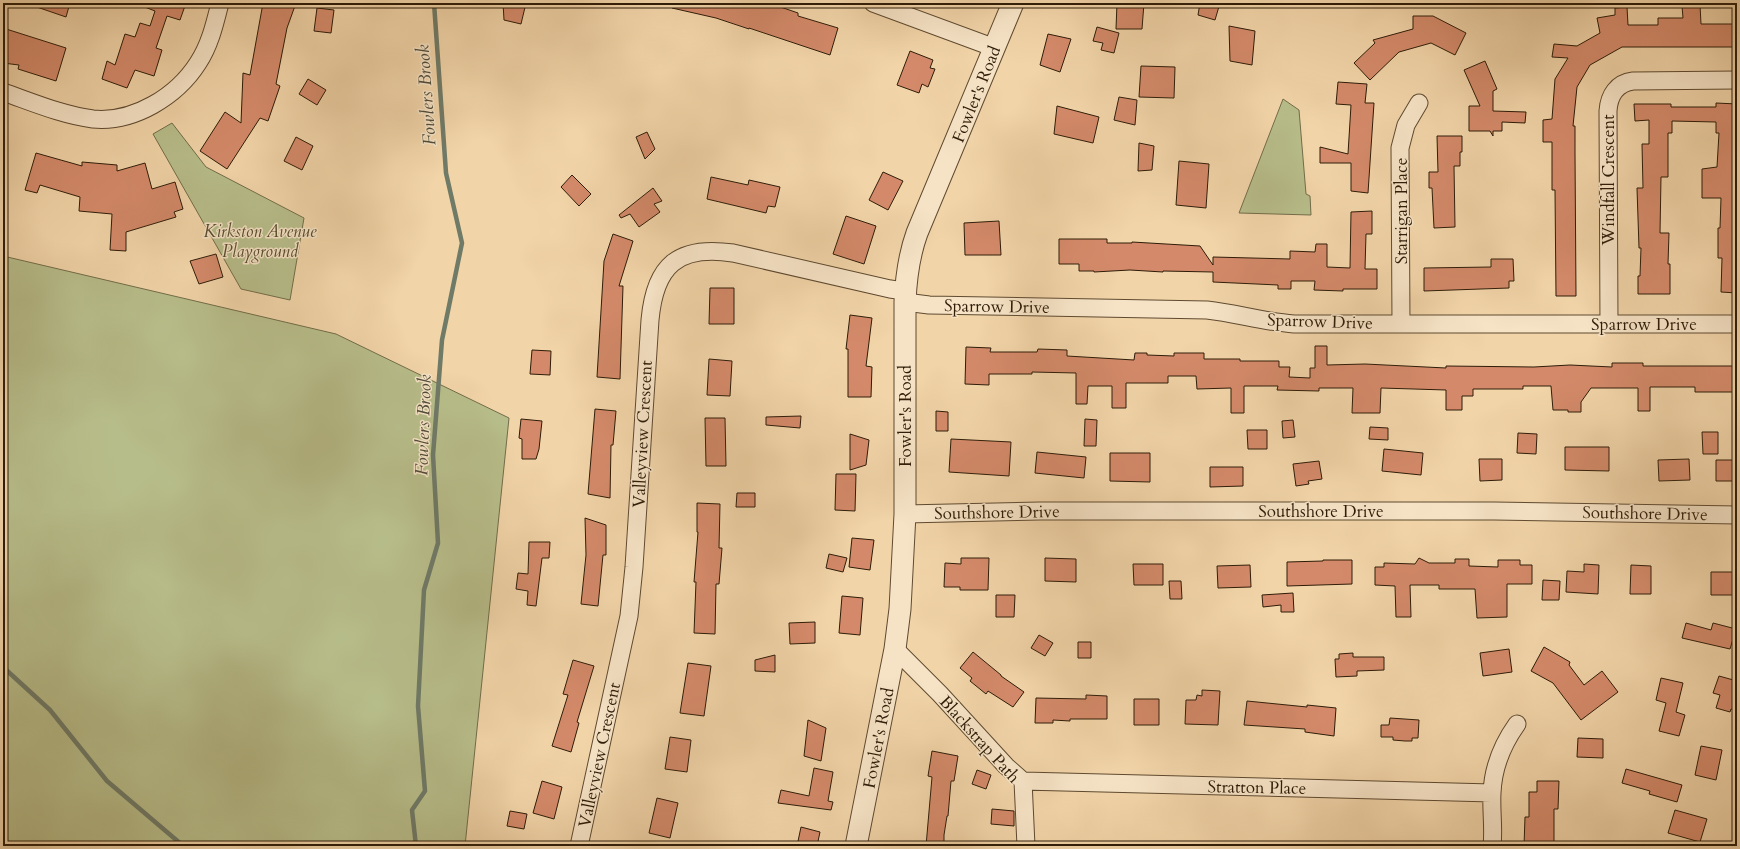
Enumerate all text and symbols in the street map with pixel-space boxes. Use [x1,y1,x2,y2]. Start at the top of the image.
street label: Fowler's Road [947,42,1006,146]
water label: Fowlers Brook [411,44,442,146]
street label: Windfall Crescent [1597,114,1620,247]
street label: Starrigan Place [1390,158,1413,264]
park label: Kirkston Avenue Playground [203,220,317,263]
street label: Sparrow Drive [944,294,1050,319]
street label: Sparrow Drive [1267,308,1373,335]
street label: Sparrow Drive [1591,313,1697,336]
street label: Valleyview Crescent [627,359,658,508]
street label: Fowler's Road [894,365,917,467]
water label: Fowlers Brook [409,374,438,476]
street label: Southshore Drive [934,500,1060,525]
street label: Southshore Drive [1258,500,1384,523]
street label: Southshore Drive [1582,501,1708,526]
street label: Valleyview Crescent [573,680,626,830]
street label: Fowler's Road [857,686,900,790]
street label: Blackstrap Path [934,691,1026,789]
street label: Stratton Place [1207,775,1307,800]

